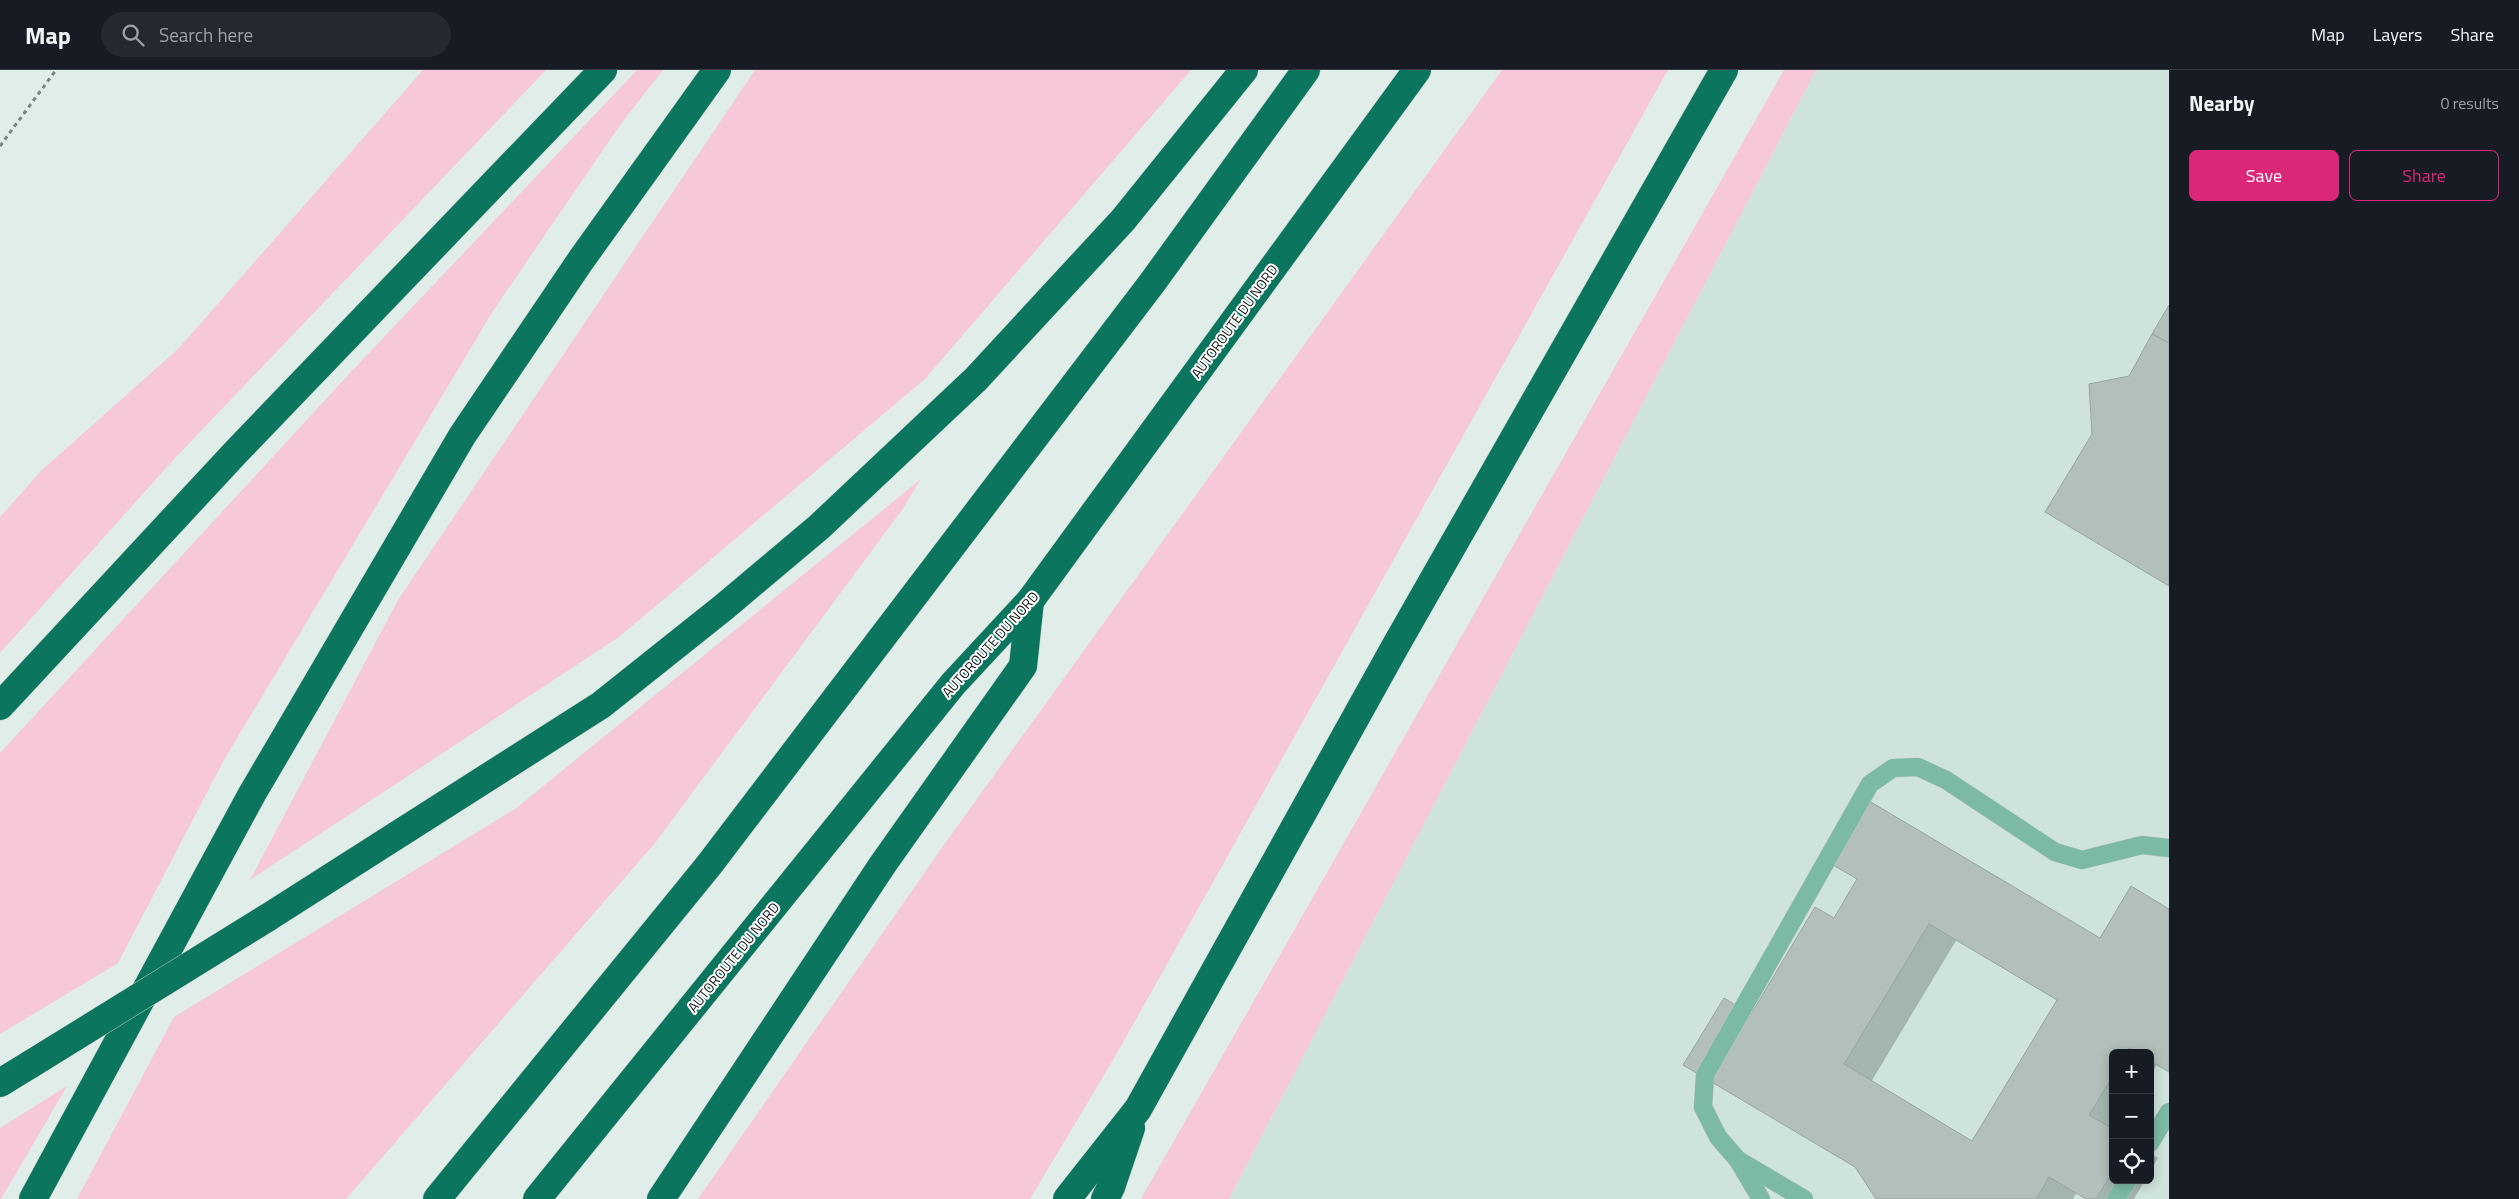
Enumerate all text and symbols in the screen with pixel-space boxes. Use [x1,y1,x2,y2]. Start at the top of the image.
search box [101,12,451,57]
text: Map [25,17,71,53]
text: Search here [159,20,253,49]
icon: search [119,21,147,49]
text: Map [2311,21,2345,48]
text: Layers [2373,21,2422,48]
text: Share [2450,21,2494,48]
text: Nearby [2189,87,2254,119]
text: 0 results [2440,91,2499,115]
button: Save [2189,150,2339,201]
button: Share [2349,150,2499,201]
street label: AUTOROUTE DU NORD [1185,260,1283,382]
street label: AUTOROUTE DU NORD [937,586,1043,702]
street label: AUTOROUTE DU NORD [682,897,784,1017]
map controls [2109,1049,2154,1184]
button: + [2109,1049,2154,1094]
button: − [2109,1094,2154,1139]
button: locate [2109,1139,2154,1184]

